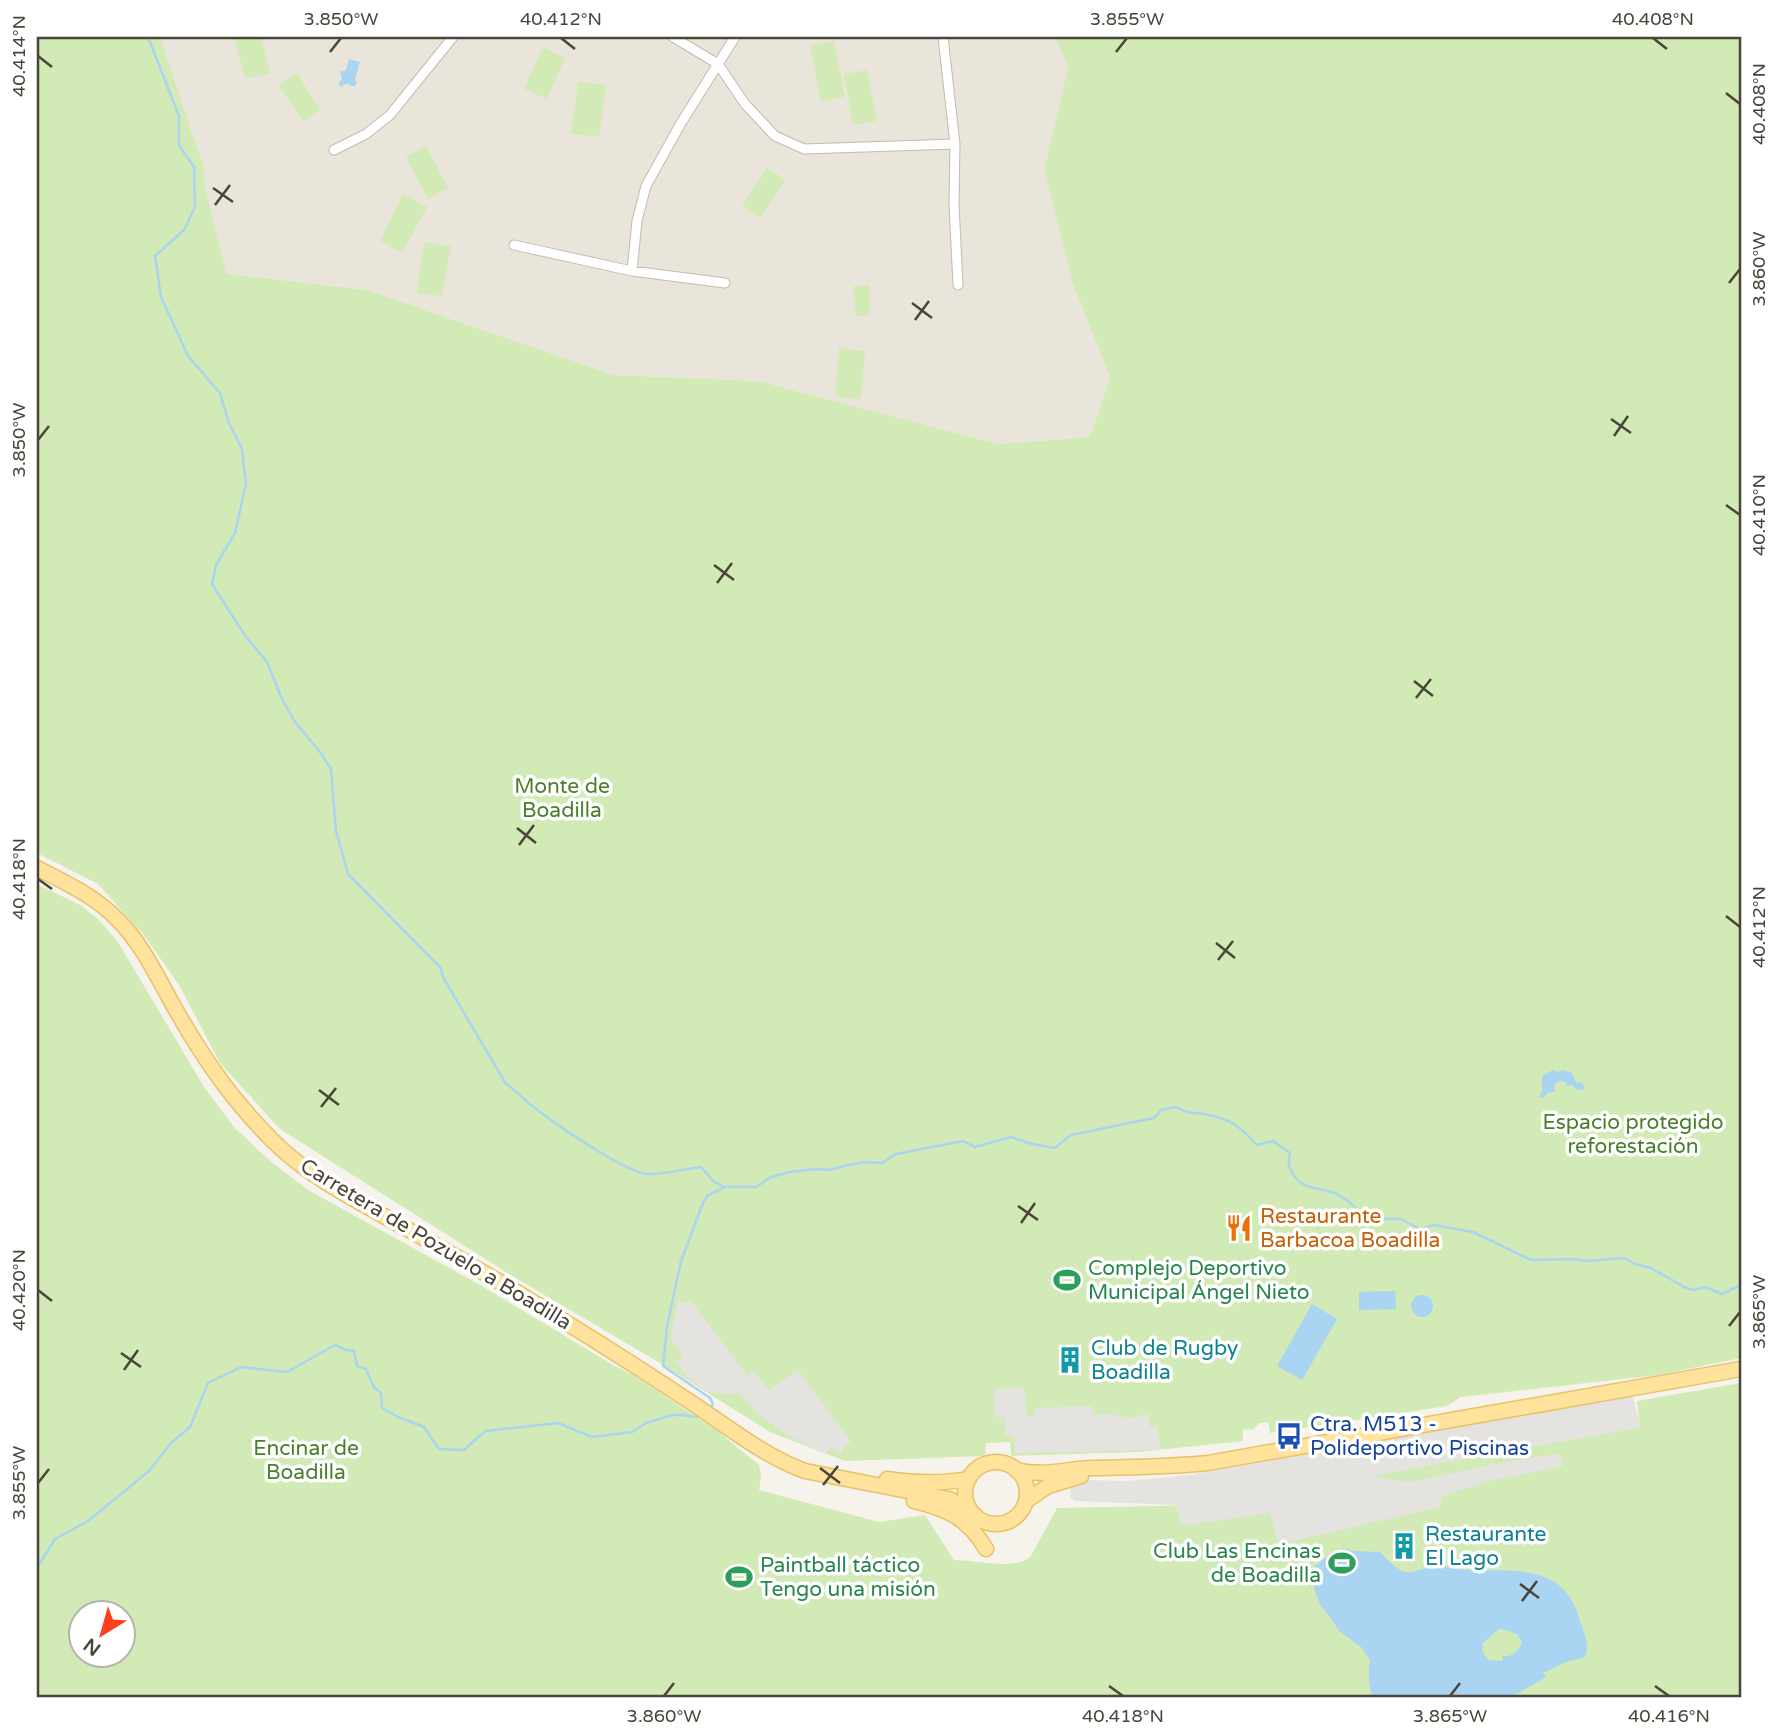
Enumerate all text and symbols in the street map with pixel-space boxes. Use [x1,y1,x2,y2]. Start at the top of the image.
text: 3.850°W [304,8,378,30]
text: 40.412°N [520,8,602,30]
text: 3.855°W [1090,8,1164,30]
text: 40.408°N [1612,8,1694,30]
text: 40.414°N [8,15,30,97]
text: 40.408°N [1748,63,1770,145]
text: 3.860°W [1748,232,1770,306]
text: 3.850°W [8,403,30,477]
text: 40.410°N [1748,474,1770,556]
park label: Monte de Boadilla [514,774,610,823]
text: 40.418°N [8,838,30,920]
text: 40.412°N [1748,886,1770,968]
park label: Espacio protegido reforestación [1543,1110,1723,1159]
street label: Carretera de Pozuelo a Boadilla [296,1153,576,1335]
place label: Restaurante Barbacoa Boadilla [1260,1204,1440,1253]
restaurant icon: Restaurante Barbacoa Boadilla [1224,1213,1254,1243]
text: 40.420°N [8,1249,30,1331]
place label: Complejo Deportivo Municipal Ángel Nieto [1088,1256,1310,1305]
sports icon: Complejo Deportivo Municipal Ángel Nieto [1052,1265,1082,1295]
text: 3.865°W [1748,1275,1770,1349]
place label: Club de Rugby Boadilla [1091,1336,1238,1385]
building icon: Club de Rugby Boadilla [1055,1345,1085,1375]
place label: Ctra. M513 - Polideportivo Piscinas [1310,1412,1529,1461]
bus stop icon: Ctra. M513 - Polideportivo Piscinas [1274,1421,1304,1451]
park label: Encinar de Boadilla [253,1436,359,1485]
text: 3.855°W [8,1446,30,1520]
place label: Restaurante El Lago [1425,1522,1547,1571]
building icon: Restaurante El Lago [1389,1531,1419,1561]
place label: Club Las Encinas de Boadilla [1153,1539,1321,1588]
sports icon: Club Las Encinas de Boadilla [1327,1548,1357,1578]
place label: Paintball táctico Tengo una misión [760,1553,936,1602]
sports icon: Paintball táctico Tengo una misión [724,1562,754,1592]
north arrow [66,1598,136,1668]
text: N [80,1633,105,1660]
text: 3.860°W [627,1705,701,1727]
text: 40.418°N [1082,1705,1164,1727]
text: 3.865°W [1413,1705,1487,1727]
text: 40.416°N [1628,1705,1710,1727]

